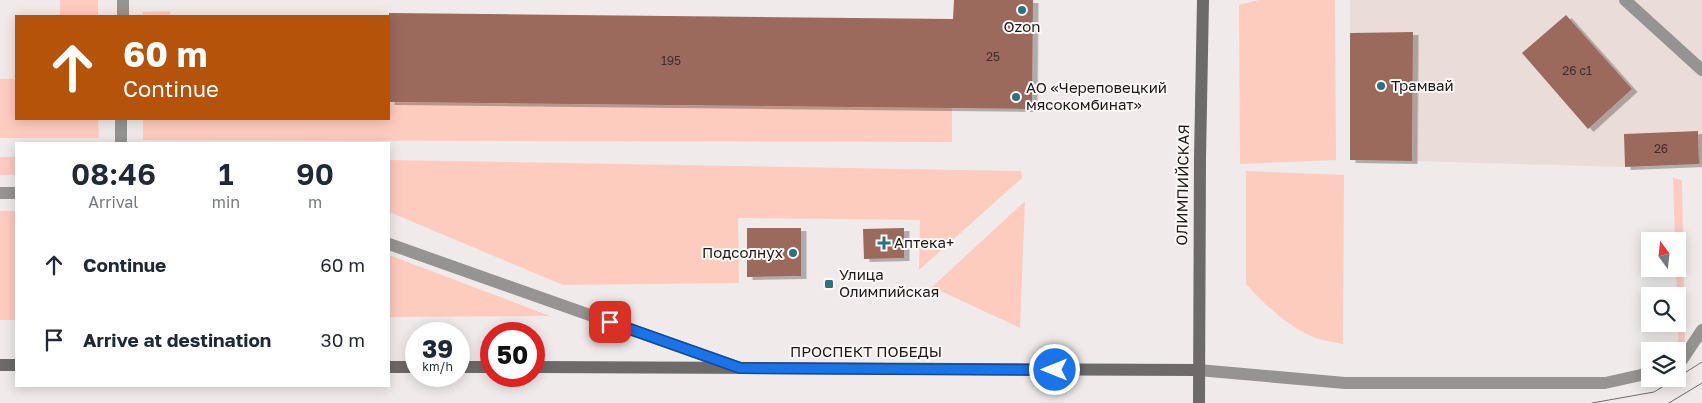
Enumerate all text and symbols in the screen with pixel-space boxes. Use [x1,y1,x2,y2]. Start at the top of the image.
marker: Ozon [1016,4,1028,16]
place label: Ozon [1004,17,1040,35]
text: 60 m [123,33,207,75]
icon: ahead [40,35,105,100]
house number: 25 [986,49,1000,64]
house number: 195 [661,53,681,68]
house number: 26 с1 [1562,63,1592,78]
text: Continue [123,75,219,102]
place label: Трамвай [1391,76,1454,94]
place label: АО «Череповецкий мясокомбинат» [1026,78,1167,113]
marker: Трамвай [1375,80,1387,92]
marker: АО «Череповецкий мясокомбинат» [1010,91,1022,103]
street label: ОЛИМПИЙСКАЯ [1172,124,1192,246]
house number: 26 [1654,141,1668,156]
text: 08:46 [71,156,156,192]
text: 1 [218,156,234,192]
text: 90 [296,156,334,192]
text: Arrival [88,192,138,212]
text: min [212,192,240,212]
text: m [308,192,322,212]
north arrow [1641,232,1686,278]
map controls [1641,232,1686,387]
place label: Аптека+ [894,233,954,251]
marker: Аптека+ [878,237,890,249]
place label: Подсолнух [702,243,783,261]
marker: Подсолнух [787,247,799,259]
icon: ahead [40,251,68,279]
text: Continue [83,253,166,276]
text: 60 m [320,253,365,276]
place label: Улица Олимпийская [839,265,939,300]
marker: Улица Олимпийская [823,278,835,290]
button: search [1641,287,1686,332]
pin [589,301,631,343]
icon: arrive [596,308,624,336]
speed limit sign: 50 [480,322,545,387]
icon: arrive [40,326,68,354]
text: Arrive at destination [83,328,271,351]
text: 30 m [321,328,365,351]
text: 39 [422,333,453,364]
street label: ПРОСПЕКТ ПОБЕДЫ [790,342,942,360]
button: layers [1641,342,1686,387]
position arrow [1028,343,1080,395]
text: km/h [422,359,453,374]

